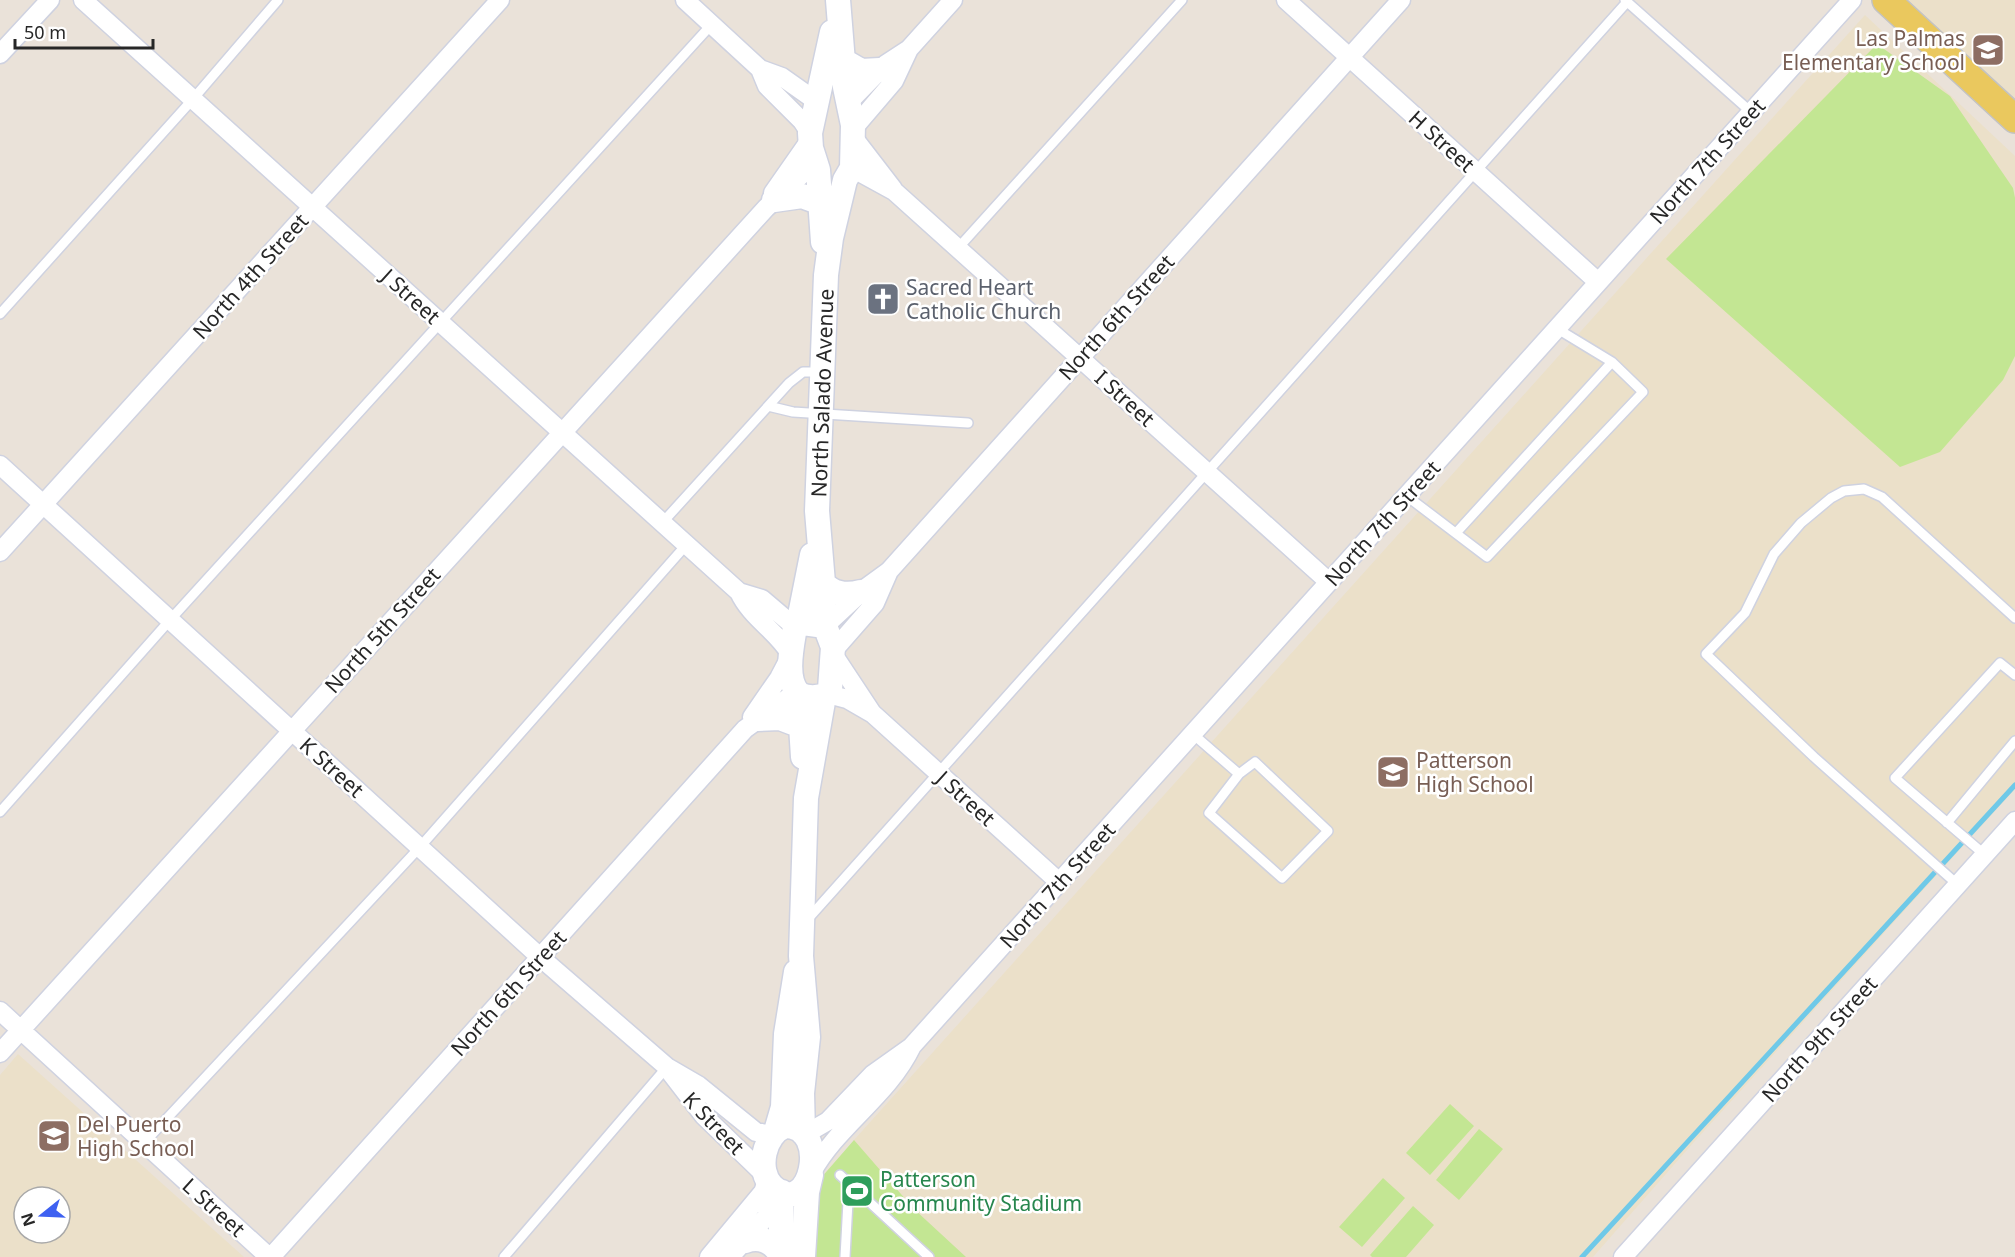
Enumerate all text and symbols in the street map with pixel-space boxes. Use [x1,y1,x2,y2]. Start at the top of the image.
scale bar [15,12,153,50]
text: 50 m [24,20,66,44]
place label: Las Palmas Elementary School [1782,24,1965,76]
school or university icon: Las Palmas Elementary School [1970,32,2006,68]
street label: North 7th Street [1643,92,1771,230]
street label: H Street [1403,104,1481,178]
street label: North 4th Street [186,207,314,345]
street label: North 6th Street [1052,248,1180,386]
street label: J Street [374,261,447,330]
place label: Sacred Heart Catholic Church [906,273,1061,325]
church icon: Sacred Heart Catholic Church [865,281,901,317]
street label: North Salado Avenue [804,288,840,498]
street label: I Street [1089,364,1161,433]
street label: North 7th Street [1318,454,1446,592]
street label: North 5th Street [318,561,446,699]
street label: K Street [294,731,370,803]
place label: Patterson High School [1416,746,1534,798]
school or university icon: Patterson High School [1375,754,1411,790]
street label: J Street [929,763,1002,832]
street label: North 7th Street [993,816,1121,954]
street label: North 6th Street [444,924,572,1062]
street label: North 9th Street [1755,970,1883,1108]
street label: K Street [677,1086,751,1161]
place label: Del Puerto High School [77,1110,195,1162]
school or university icon: Del Puerto High School [36,1118,72,1154]
place label: Patterson Community Stadium [880,1165,1082,1217]
street label: L Street [177,1171,252,1243]
sports icon: Patterson Community Stadium [839,1173,875,1209]
north arrow [12,1185,72,1245]
text: N [15,1210,40,1229]

